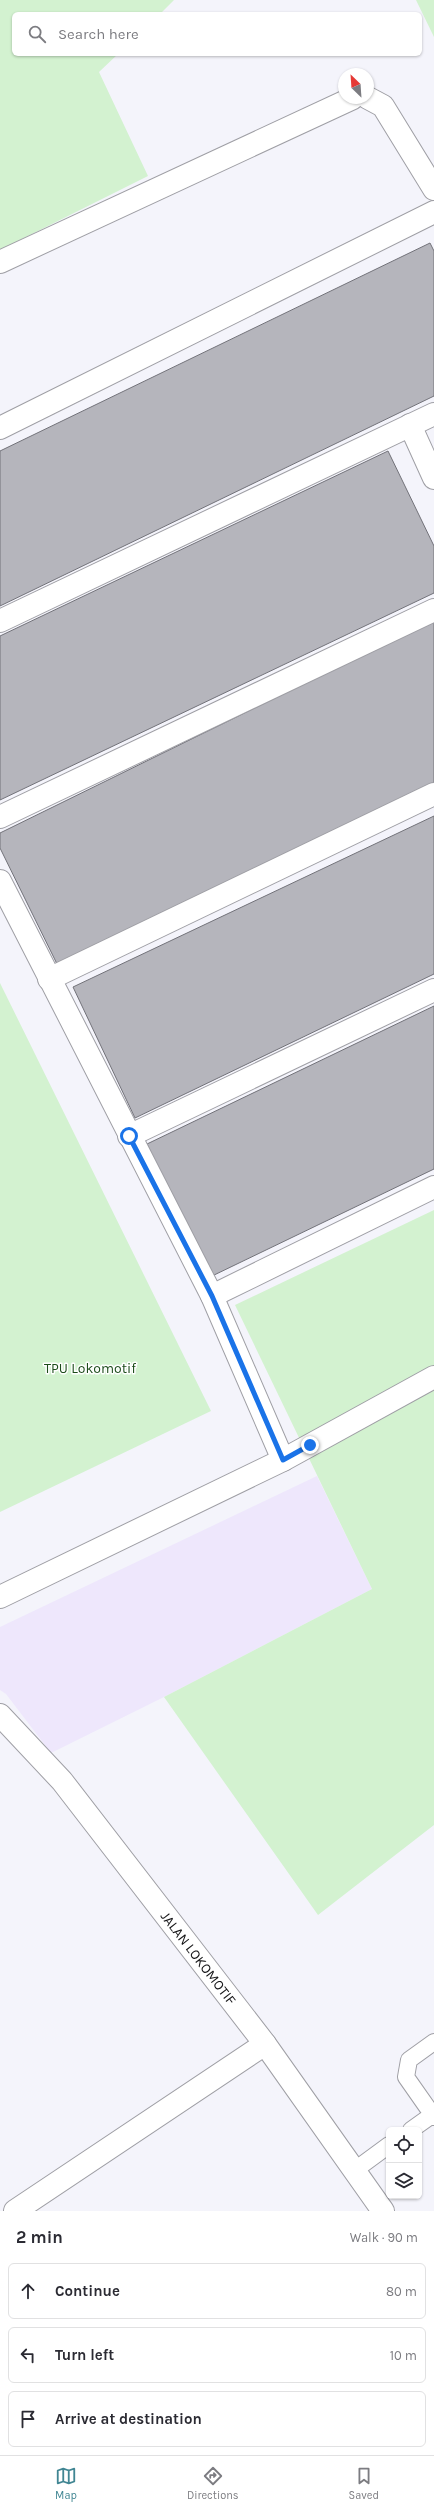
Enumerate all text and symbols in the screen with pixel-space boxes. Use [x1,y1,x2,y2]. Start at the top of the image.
search box [12,12,422,56]
icon: search [26,23,48,45]
text: Search here [58,25,139,43]
north arrow [338,68,374,104]
route start [120,1127,138,1145]
park label: TPU Lokomotif [44,1360,136,1377]
route end [301,1436,319,1454]
street label: JALAN LOKOMOTIF [157,1908,240,2008]
map controls [386,2127,422,2199]
button: locate [386,2127,422,2163]
button: layers [386,2163,422,2199]
text: 2 min [16,2227,63,2247]
text: Walk · 90 m [350,2230,418,2245]
icon: ahead [17,2280,39,2302]
text: Continue [55,2282,120,2300]
text: 80 m [386,2284,417,2299]
icon: left [17,2344,39,2366]
text: Turn left [55,2346,114,2364]
text: 10 m [390,2348,417,2363]
icon: arrive [17,2408,39,2430]
text: Arrive at destination [55,2410,202,2428]
tab: Map [55,2465,77,2502]
tab: Directions [187,2465,239,2502]
tab: Saved [349,2465,379,2502]

